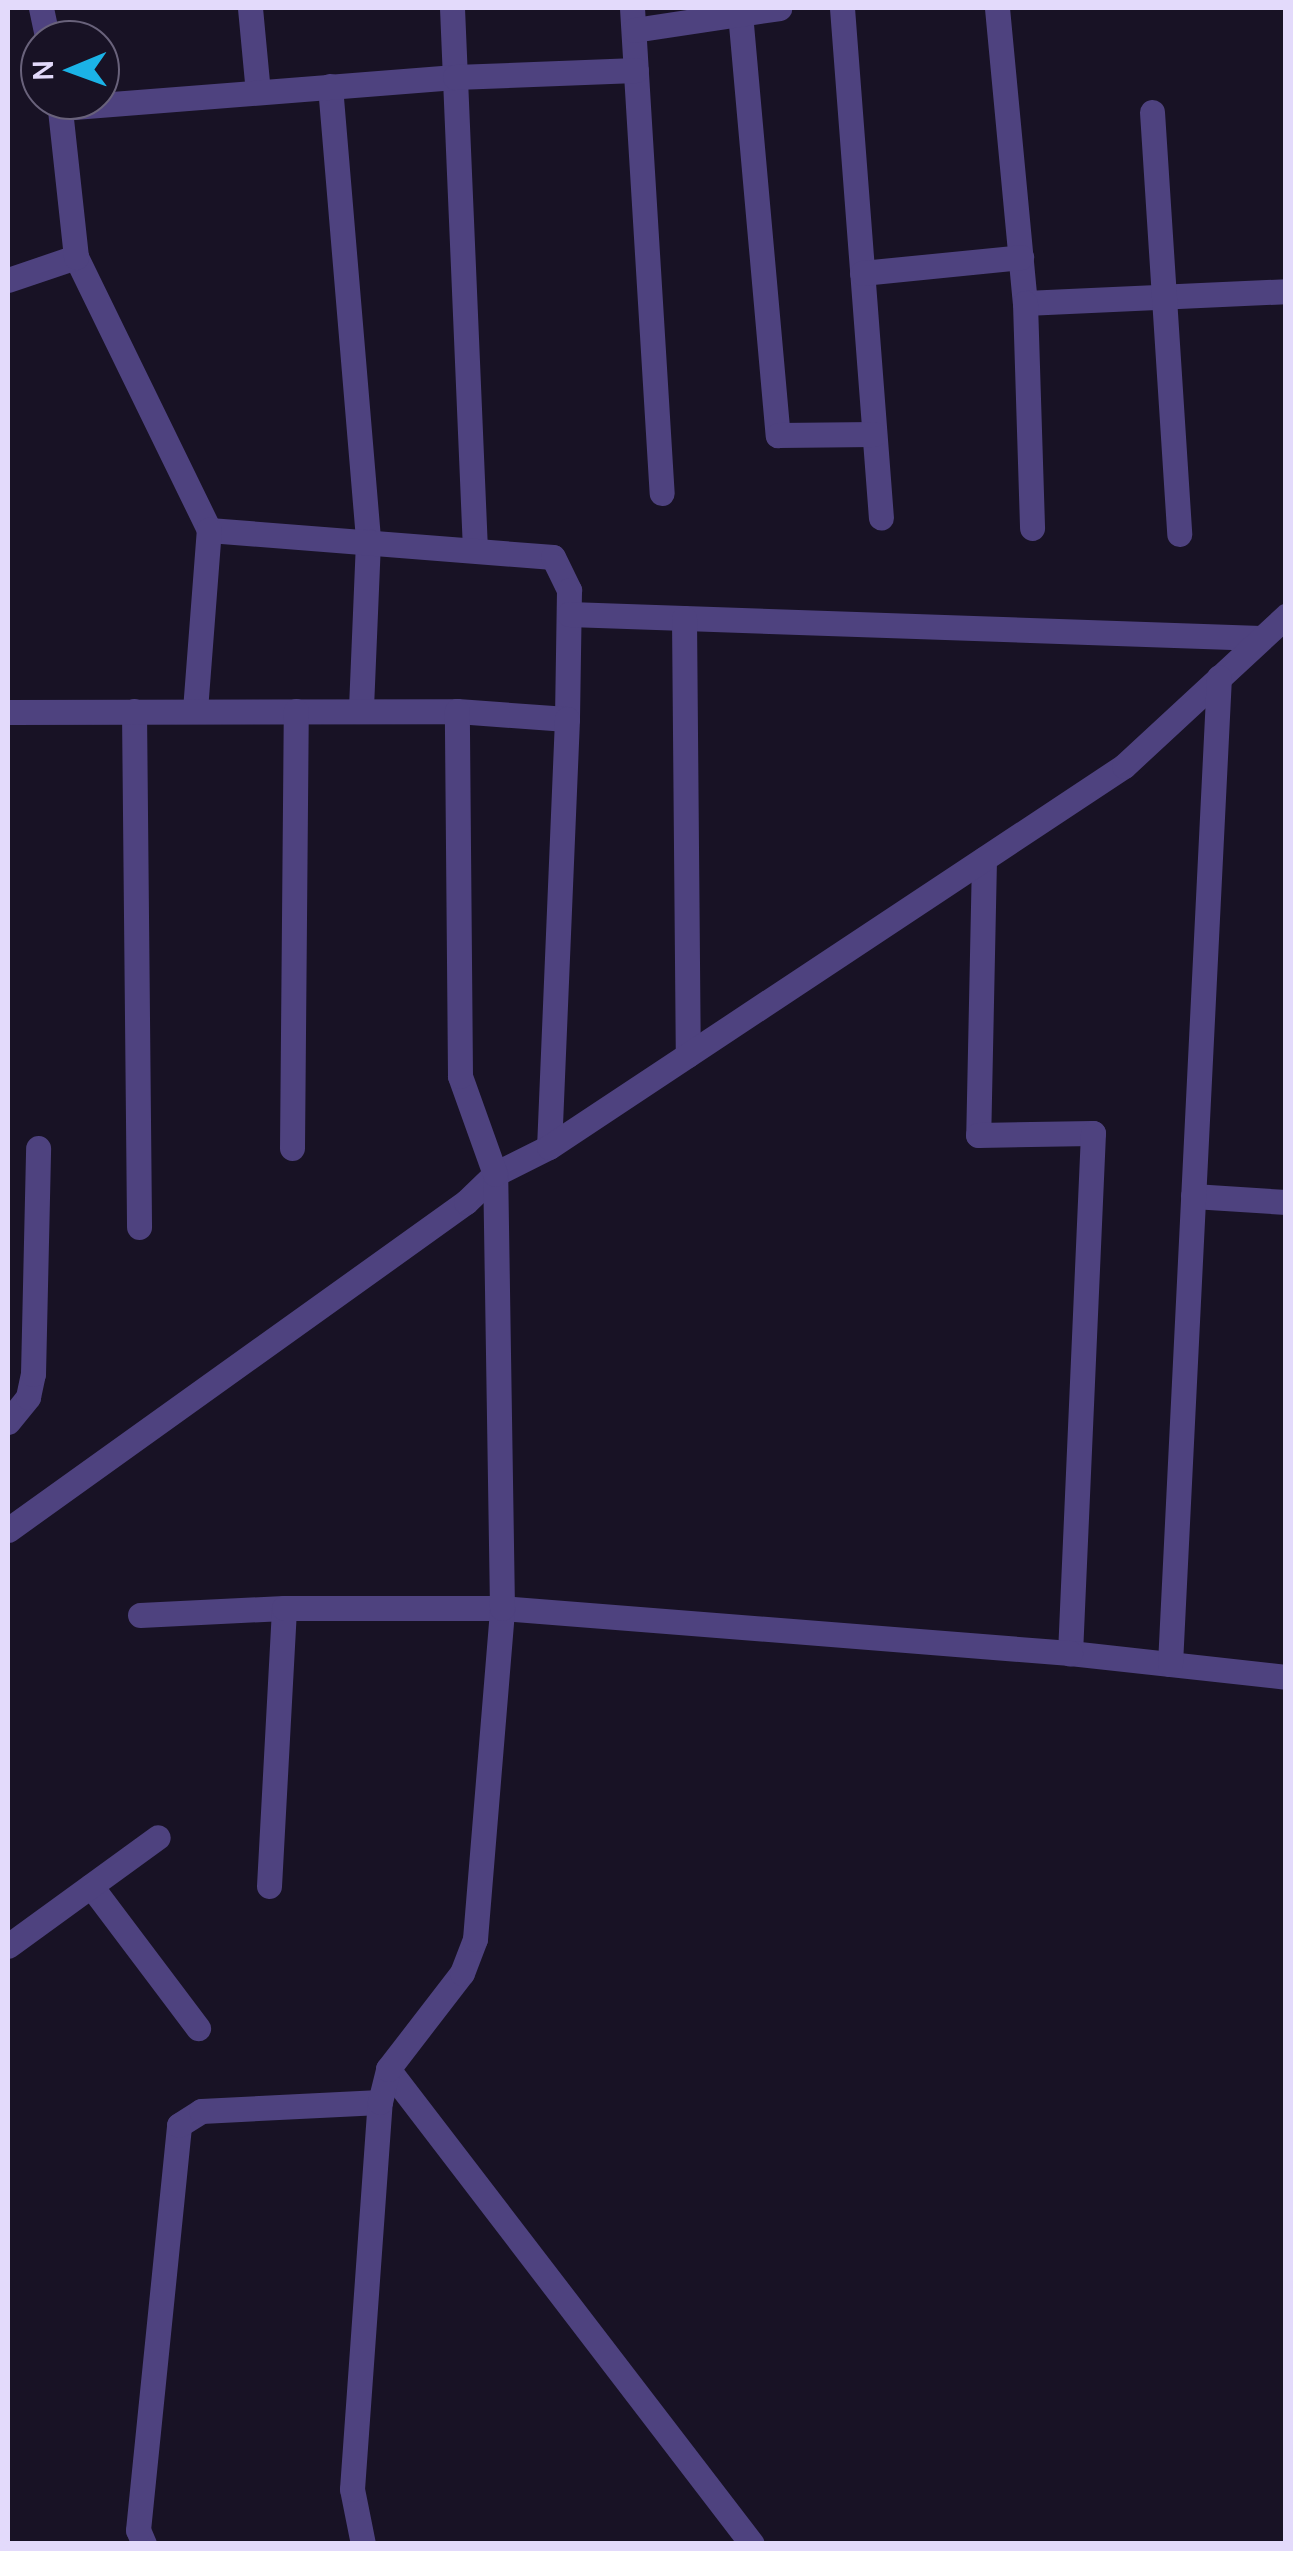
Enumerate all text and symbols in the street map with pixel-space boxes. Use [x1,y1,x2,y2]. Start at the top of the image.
north arrow [20,20,120,120]
text: N [23,60,61,81]

